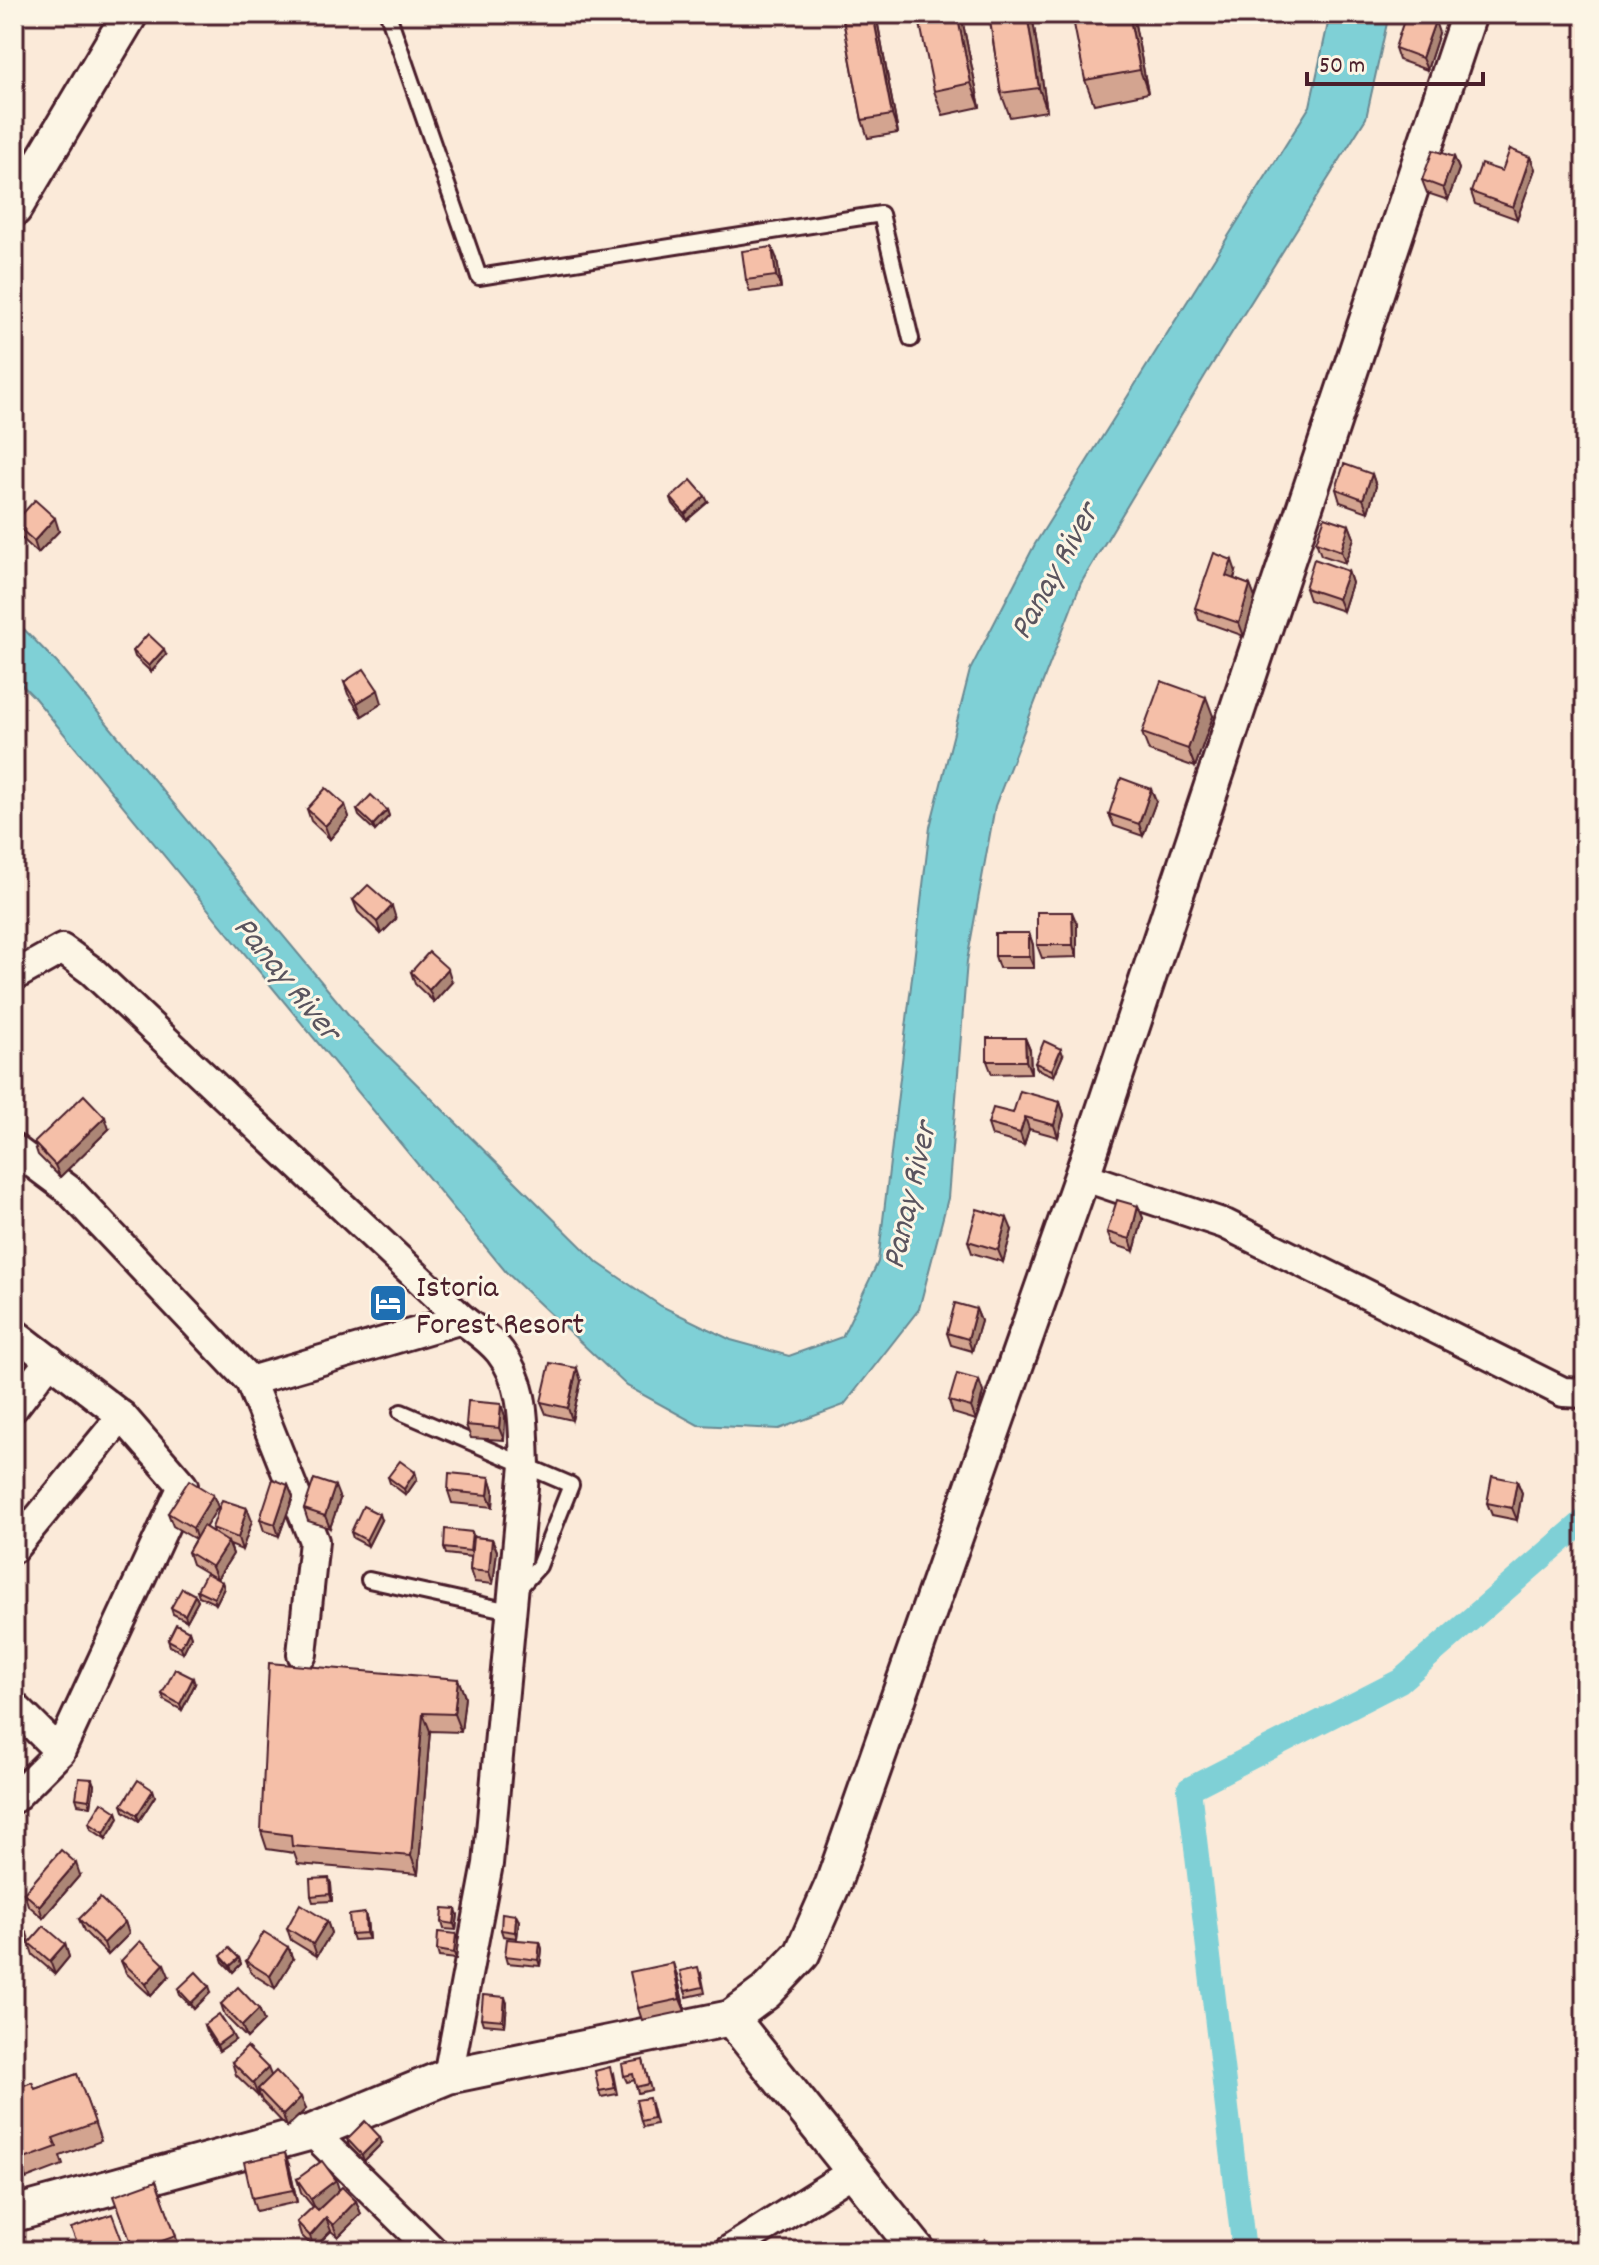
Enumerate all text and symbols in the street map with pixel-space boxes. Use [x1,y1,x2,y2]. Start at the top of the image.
scale bar [1307,36,1483,86]
text: 50 m [1319,50,1365,84]
water label: Panay River [999,493,1116,650]
water label: Panay River [219,907,353,1056]
water label: Panay River [872,1115,954,1274]
place label: Istoria Forest Resort [416,1267,584,1350]
hotel icon: Istoria Forest Resort [367,1282,409,1324]

